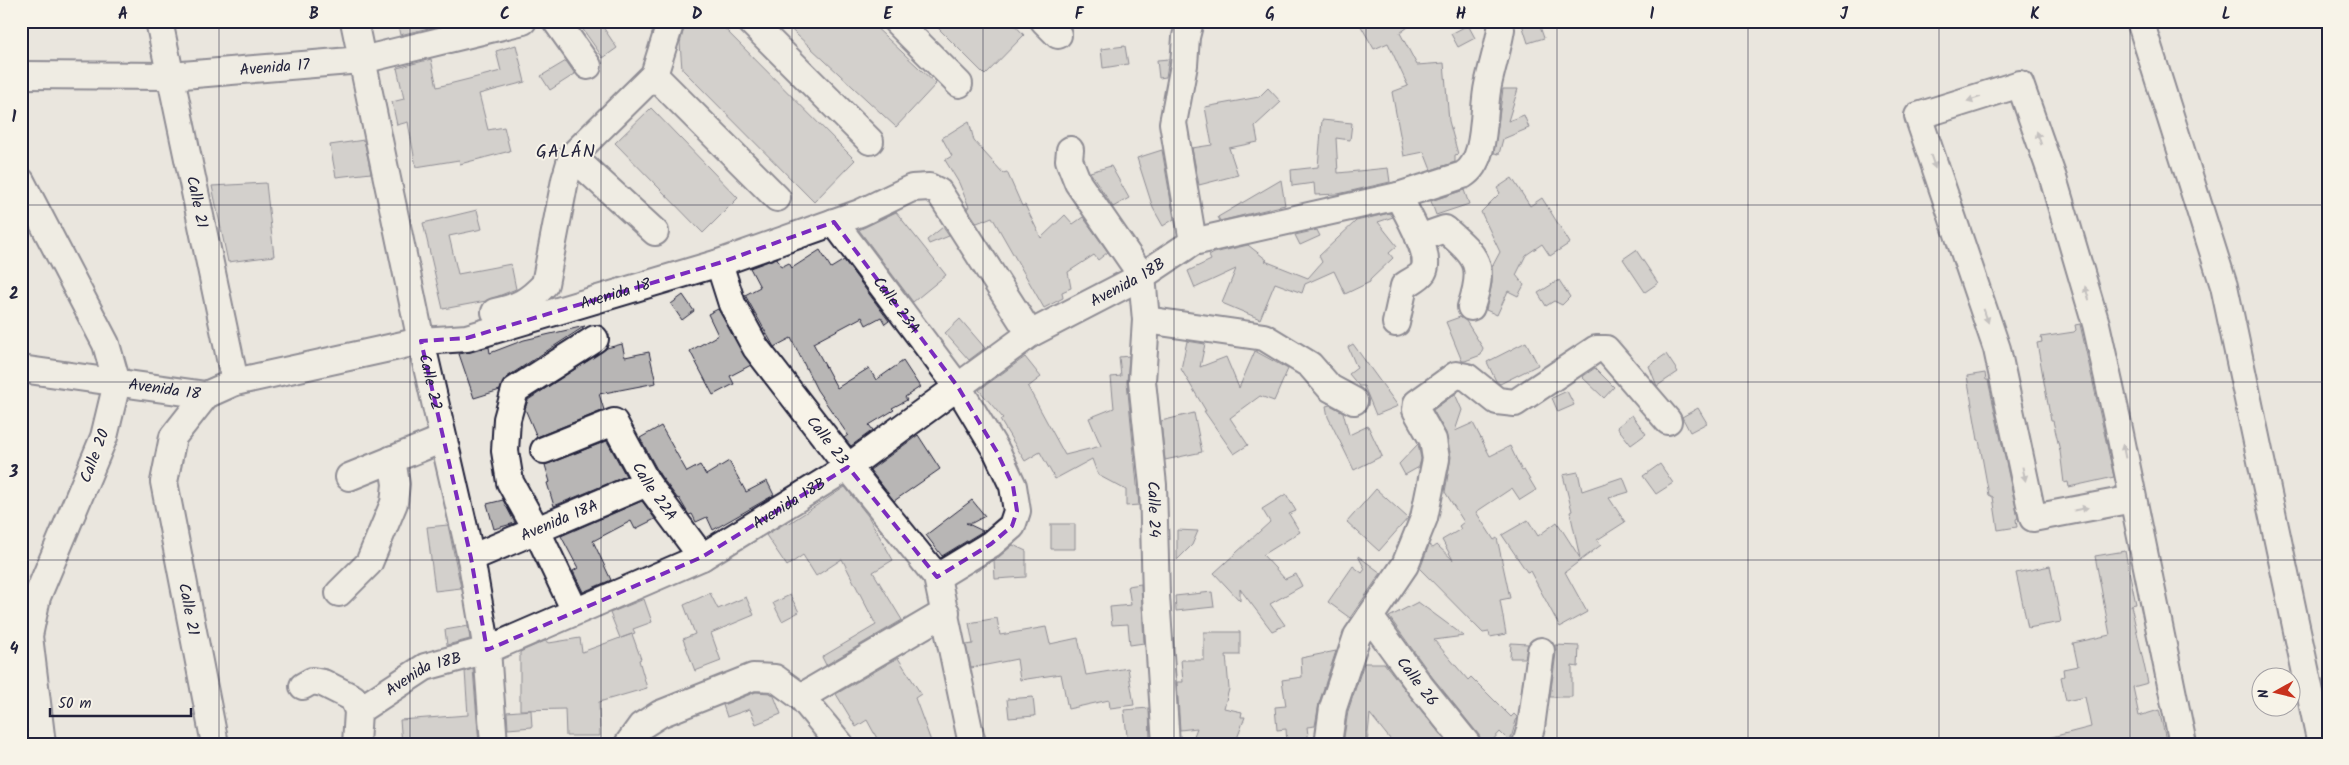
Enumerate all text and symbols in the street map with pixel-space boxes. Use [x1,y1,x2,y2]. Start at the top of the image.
text: A [118,2,128,27]
text: B [309,2,319,27]
text: C [500,2,510,27]
text: D [692,2,703,27]
text: E [884,2,894,27]
text: F [1075,2,1085,27]
text: G [1265,2,1275,27]
text: H [1456,2,1466,27]
text: I [1650,2,1655,27]
text: J [1840,2,1849,27]
text: K [2030,2,2040,27]
text: L [2222,2,2230,27]
street label: Avenida 17 [239,52,311,83]
one-way arrow [1966,95,1981,103]
text: 1 [12,105,17,130]
one-way arrow [2035,130,2043,145]
district label: GALÁN [536,138,596,167]
one-way arrow [1930,155,1937,170]
street label: Calle 21 [179,174,215,230]
street label: Avenida 18B [1085,251,1170,313]
street label: Avenida 18 [577,271,654,316]
street label: Calle 23A [866,271,927,340]
text: 2 [9,282,19,307]
one-way arrow [2082,286,2090,301]
one-way arrow [1982,309,1990,324]
street label: Calle 22 [412,351,449,413]
street label: Avenida 18 [127,372,203,407]
street label: Calle 23 [800,410,855,471]
street label: Calle 20 [73,425,117,487]
one-way arrow [2119,443,2127,459]
street label: Calle 22A [625,458,684,527]
text: 3 [9,460,19,485]
one-way arrow [2020,466,2028,482]
street label: Avenida 18B [747,471,831,536]
street label: Calle 24 [1140,481,1167,538]
street label: Avenida 18A [517,493,602,548]
one-way arrow [2073,505,2088,513]
street label: Calle 21 [171,581,206,638]
text: 4 [10,637,19,662]
street label: Avenida 18B [380,645,464,702]
street label: Calle 26 [1390,651,1444,712]
north arrow [2252,668,2302,718]
scale bar [50,685,191,717]
text: N [2253,688,2276,700]
text: 50 m [58,692,92,716]

